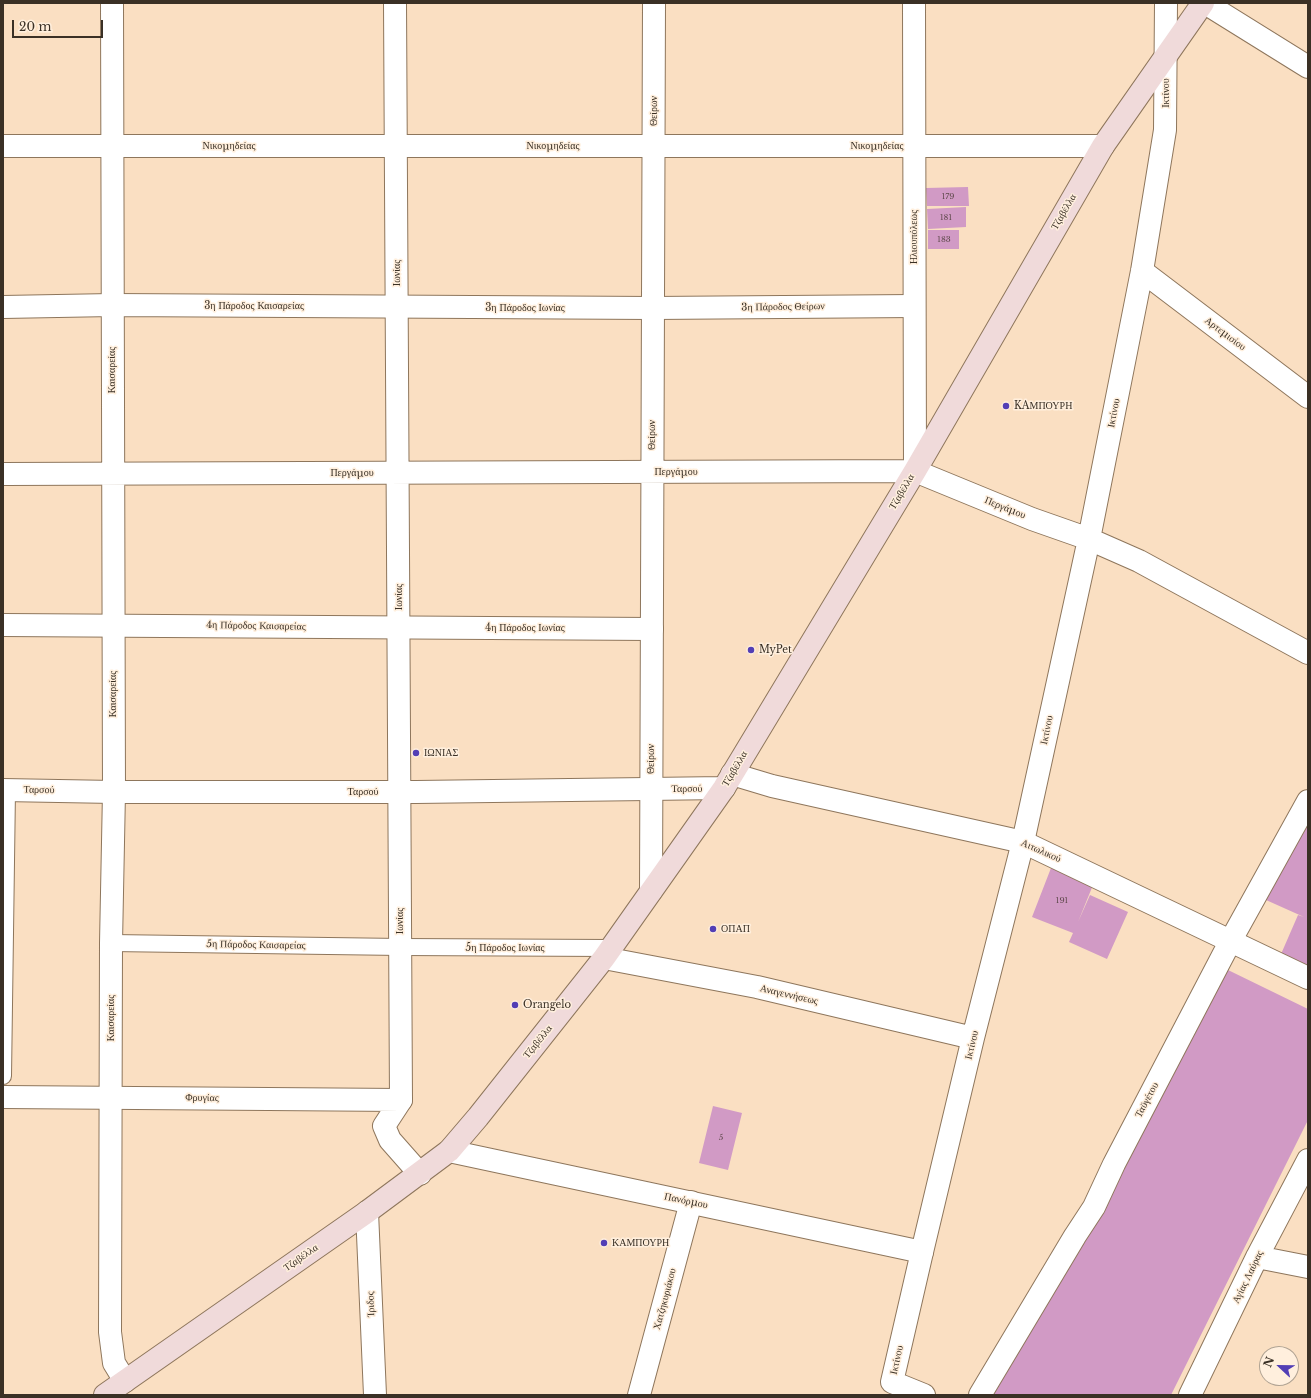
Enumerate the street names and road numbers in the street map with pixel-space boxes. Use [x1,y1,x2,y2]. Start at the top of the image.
street label: Ικτίνου [1160,78,1172,108]
street label: Θείρων [648,96,660,126]
street label: Νικομηδείας [203,140,255,152]
street label: Νικομηδείας [527,140,579,152]
street label: Νικομηδείας [851,140,903,152]
street label: Τζαβέλλα [1049,192,1079,232]
street label: Ηλιουπόλεως [908,210,920,264]
street label: Ιωνίας [391,260,403,286]
street label: 3η Πάροδος Καισαρείας [204,300,304,312]
street label: 3η Πάροδος Θείρων [741,300,825,314]
street label: 3η Πάροδος Ιωνίας [485,302,565,314]
street label: Αρτεμισίου [1202,315,1248,353]
street label: Καισαρείας [106,347,118,393]
street label: Ικτίνου [1105,397,1123,429]
street label: Θείρων [646,420,658,450]
street label: Περγάμου [654,466,698,478]
street label: Περγάμου [330,467,374,479]
street label: Τζαβέλλα [887,472,917,512]
street label: Περγάμου [983,494,1027,522]
street label: Ιωνίας [393,584,405,610]
street label: 4η Πάροδος Καισαρείας [206,619,306,633]
street label: 4η Πάροδος Ιωνίας [485,622,565,634]
street label: Καισαρείας [107,671,119,717]
street label: Ικτίνου [1038,714,1056,746]
street label: Θείρων [645,744,657,774]
street label: Τζαβέλλα [720,749,750,789]
street label: Ταρσού [671,783,703,795]
street label: Ταρσού [23,784,55,796]
street label: Ταρσού [348,786,378,798]
street label: Αιτωλικού [1019,837,1063,865]
street label: Ιωνίας [394,908,406,934]
street label: 5η Πάροδος Καισαρείας [206,938,306,952]
street label: 5η Πάροδος Ιωνίας [465,942,545,954]
street label: Αναγεννήσεως [759,983,819,1007]
street label: Καισαρείας [105,995,117,1041]
street label: Τζαβέλλα [521,1023,555,1061]
street label: Ικτίνου [963,1029,981,1061]
street label: Ταϋγέτου [1133,1080,1161,1120]
street label: Φρυγίας [185,1092,219,1104]
street label: Πανόρμου [663,1191,709,1211]
street label: Τζαβέλλα [281,1242,321,1274]
street label: Αγίας Λαύρας [1230,1249,1266,1305]
street label: Χατζηκυριάκου [651,1267,679,1331]
street label: Ίριδος [365,1291,377,1317]
street label: Ικτίνου [888,1344,906,1376]

